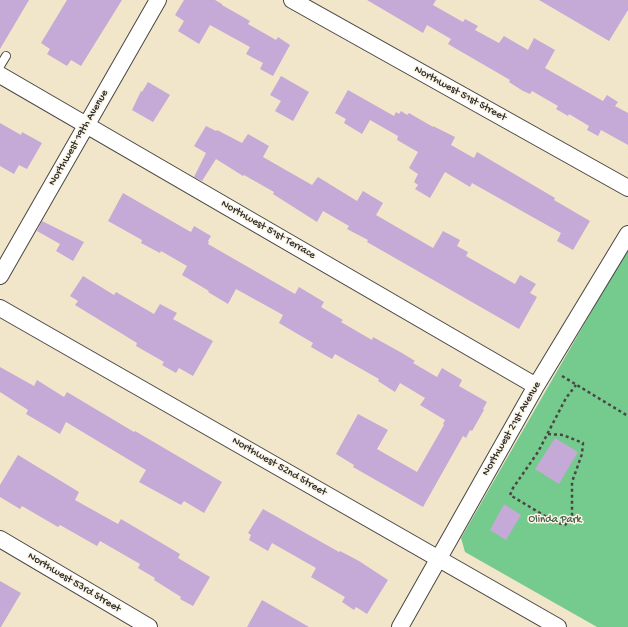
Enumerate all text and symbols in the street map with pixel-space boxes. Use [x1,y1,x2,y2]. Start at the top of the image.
street label: Northwest 51st Street [412,63,508,125]
street label: Northwest 19th Avenue [46,88,112,188]
street label: Northwest 51st Terrace [218,198,318,262]
street label: Northwest 21st Avenue [480,380,544,478]
street label: Northwest 52nd Street [229,434,329,500]
park label: Olinda Park [529,513,581,527]
street label: Northwest 53rd Street [25,550,123,616]

